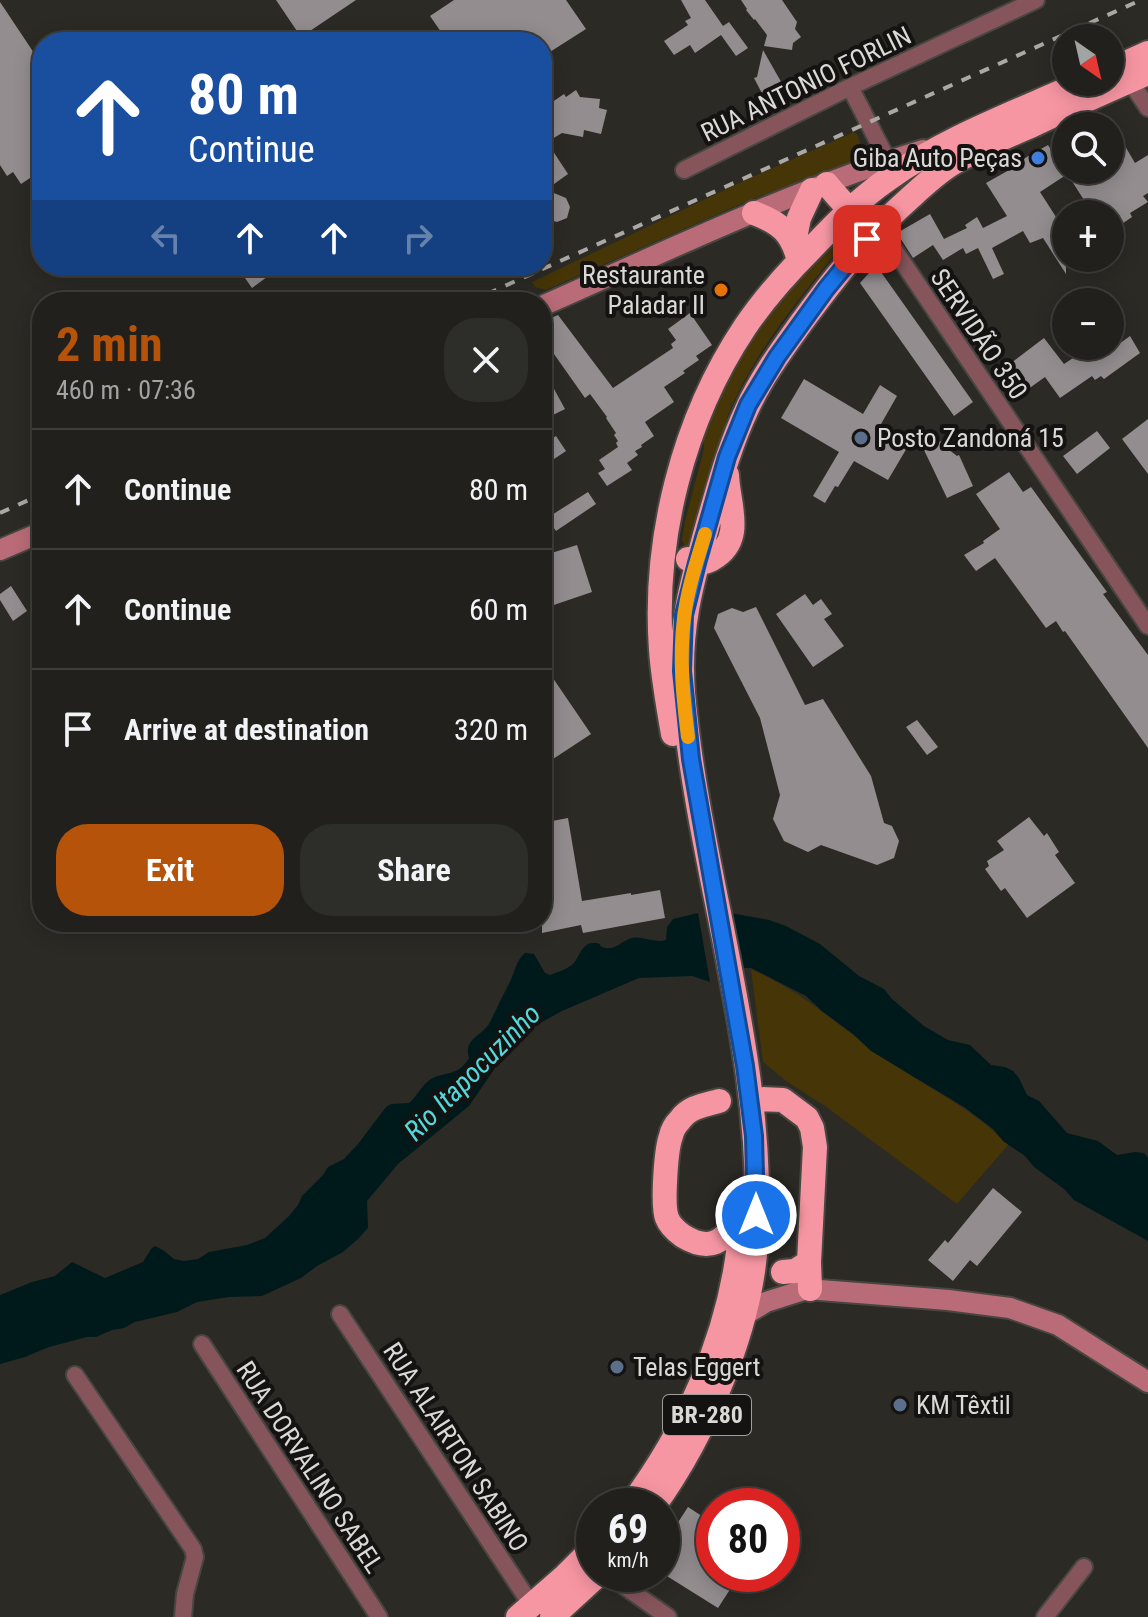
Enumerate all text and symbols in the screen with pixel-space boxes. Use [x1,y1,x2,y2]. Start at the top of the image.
street label: RUA ANTONIO FORLIN [696,20,916,148]
north arrow [1052,24,1124,96]
map controls [1052,24,1124,360]
text: 80 m [188,62,299,128]
icon: ahead [56,64,160,168]
button: search [1052,112,1124,184]
text: Continue [188,129,315,171]
place label: Giba Auto Peças [853,143,1022,173]
marker: Giba Auto Peças [1029,149,1047,167]
button: + [1052,200,1124,272]
pin [833,205,901,273]
icon: left [144,216,188,260]
icon: ahead [228,216,272,260]
icon: ahead [312,216,356,260]
icon: right [396,216,440,260]
icon: arrive [845,217,889,261]
place label: Restaurante Paladar II [582,260,705,320]
street label: SERVIDÃO 350 [924,263,1034,405]
marker: Restaurante Paladar II [712,281,730,299]
button: − [1052,288,1124,360]
text: 2 min [56,316,163,373]
button: close [444,318,528,402]
text: 460 m · 07:36 [56,375,196,405]
place label: Posto Zandoná 15 [877,423,1064,453]
marker: Posto Zandoná 15 [852,429,870,447]
icon: ahead [56,467,100,511]
text: Continue [124,472,231,507]
text: 80 m [469,472,528,507]
icon: ahead [56,587,100,631]
text: Continue [124,592,231,627]
text: 60 m [469,592,528,627]
icon: arrive [56,707,100,751]
text: Arrive at destination [124,712,369,747]
text: 320 m [454,712,528,747]
button: Exit [56,824,284,916]
button: Share [300,824,528,916]
water label: Rio Itapocuzinho [397,997,547,1147]
position arrow [714,1173,798,1257]
street label: RUA ALAIRTON SABINO [377,1337,535,1557]
place label: Telas Eggert [633,1352,760,1382]
street label: RUA DORVALINO SABEL [230,1356,390,1578]
marker: Telas Eggert [608,1358,626,1376]
place label: KM Têxtil [916,1390,1011,1420]
road number: BR-280 [663,1395,751,1435]
marker: KM Têxtil [891,1396,909,1414]
speed limit sign: 80 [696,1488,800,1592]
text: 69 [608,1506,648,1553]
text: km/h [607,1548,649,1572]

